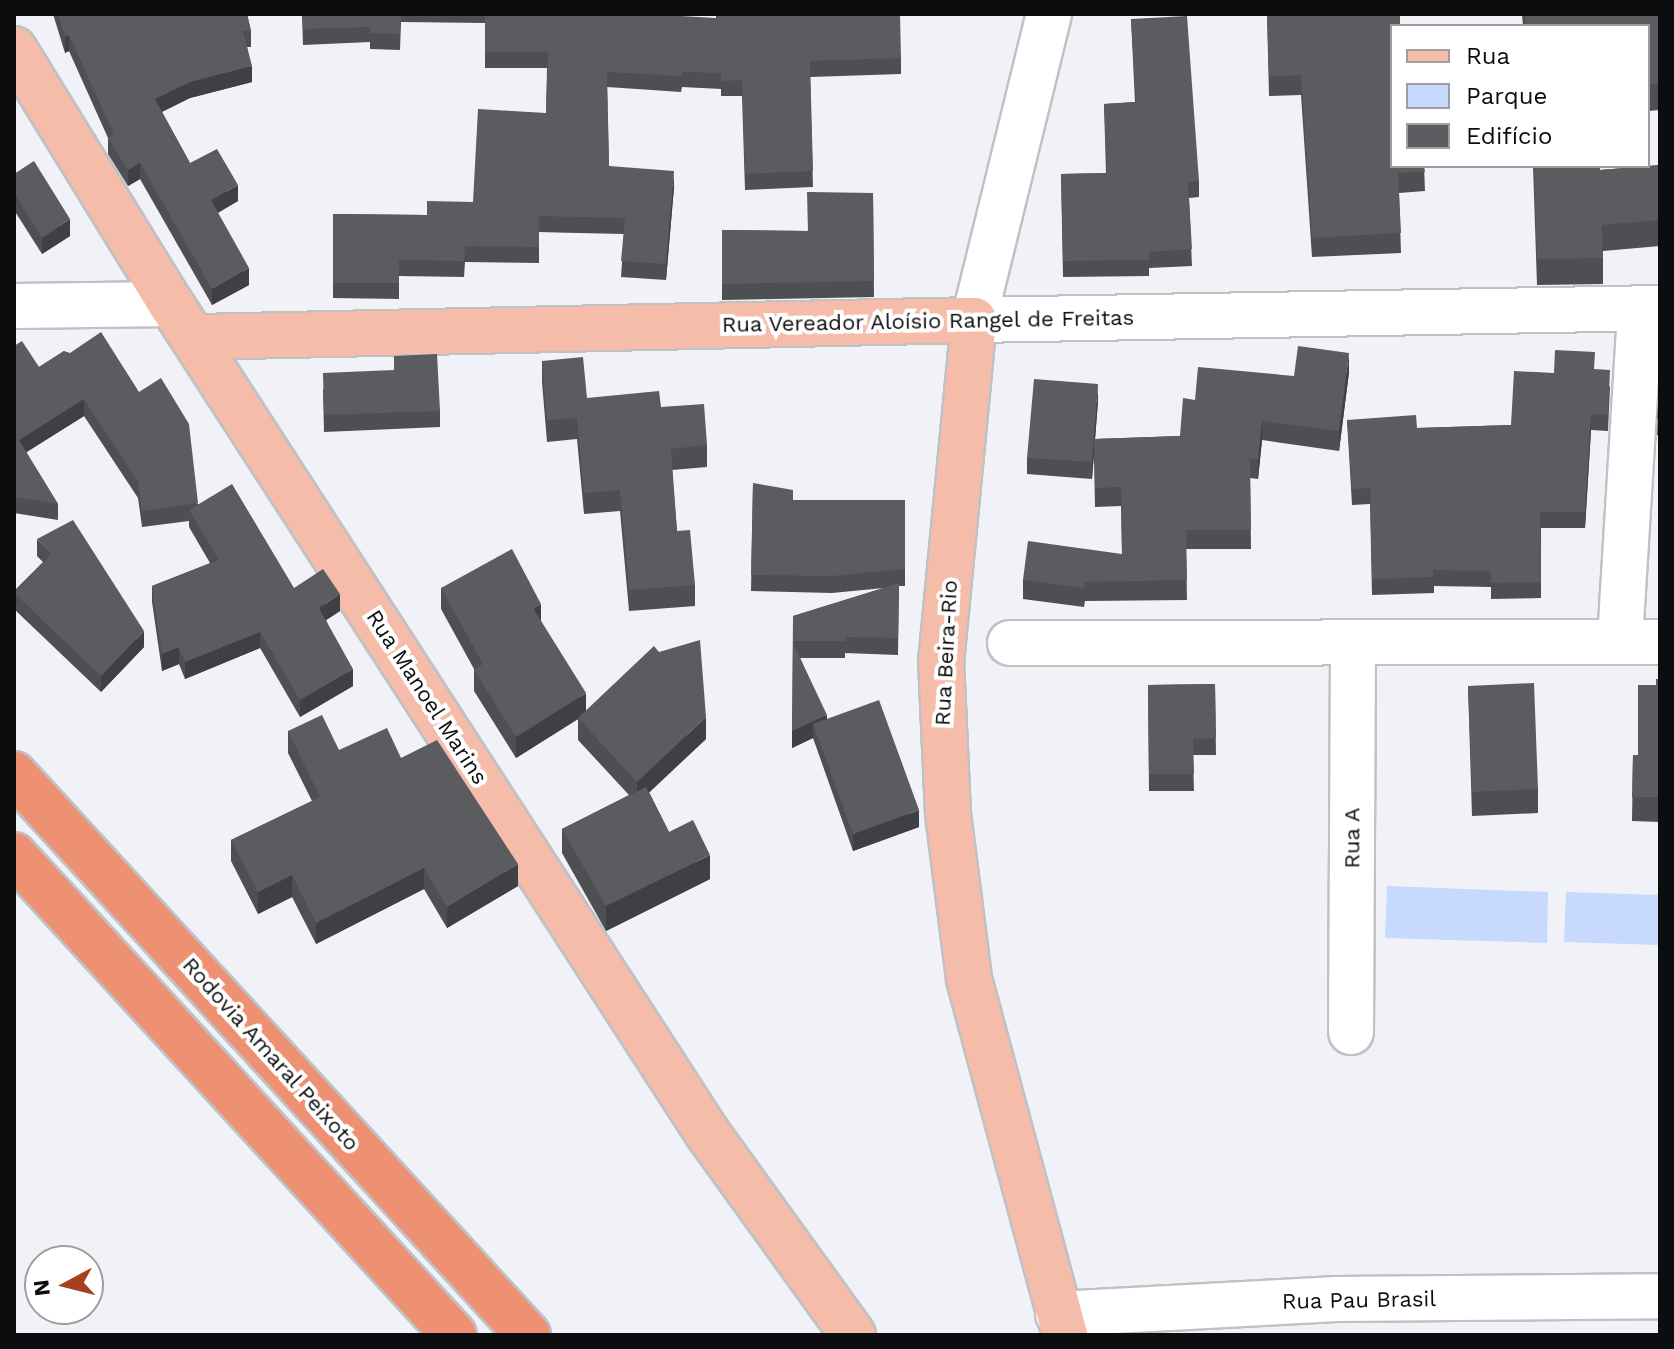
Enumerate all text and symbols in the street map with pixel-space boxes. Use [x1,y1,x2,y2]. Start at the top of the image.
legend [1390,24,1650,168]
text: Rua [1466,42,1510,70]
text: Parque [1466,82,1547,110]
text: Edifício [1466,122,1552,150]
street label: Rua Vereador Aloísio Rangel de Freitas [720,304,1136,338]
street label: Rua Beira-Rio [929,579,963,727]
street label: Rua Manoel Marins [360,604,494,790]
street label: Rua A [1339,807,1365,869]
street label: Rodovia Amaral Peixoto [176,951,366,1157]
north arrow [24,1245,104,1325]
text: N [28,1278,55,1297]
street label: Rua Pau Brasil [1282,1285,1436,1315]

